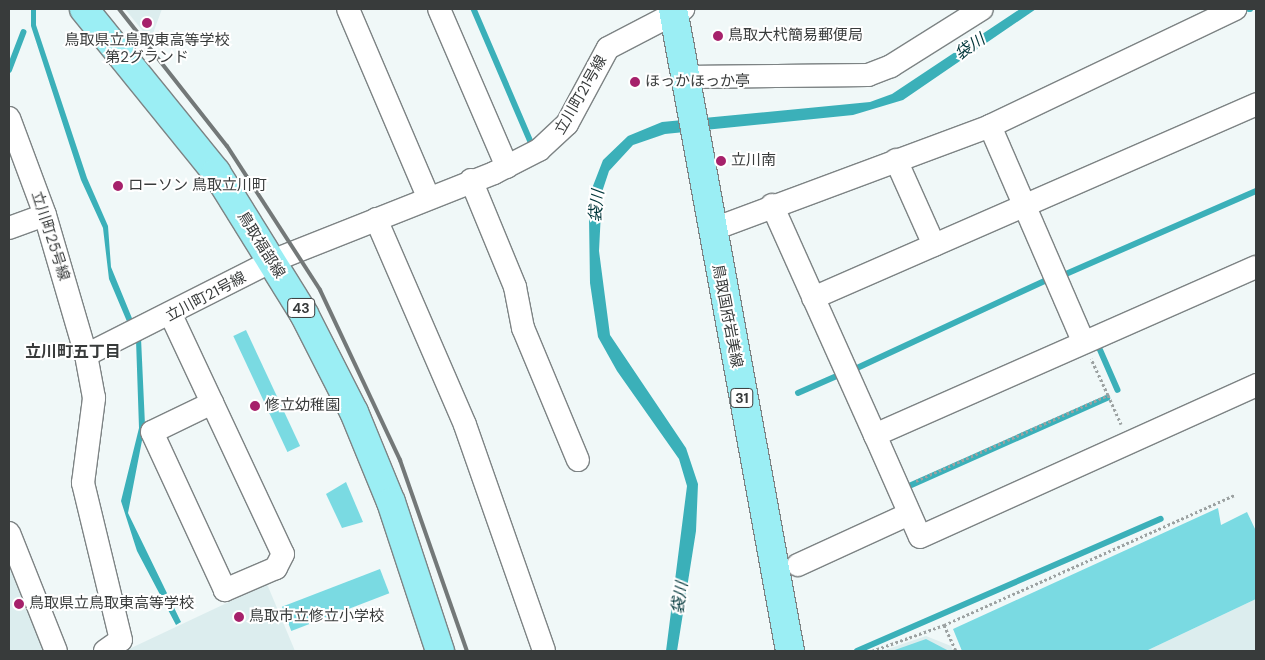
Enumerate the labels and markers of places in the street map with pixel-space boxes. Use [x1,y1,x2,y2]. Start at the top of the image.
marker: 鳥取県立鳥取東高等学校 第2グランド [141,17,153,29]
place label: 鳥取大杙簡易郵便局 [728,27,863,45]
marker: 鳥取大杙簡易郵便局 [712,30,724,42]
place label: 鳥取県立鳥取東高等学校 第2グランド [65,31,229,66]
place label: ほっかほっか亭 [645,73,750,91]
marker: ほっかほっか亭 [629,76,641,88]
place label: 立川南 [731,152,776,170]
marker: 立川南 [715,155,727,167]
place label: ローソン 鳥取立川町 [128,177,267,195]
marker: ローソン 鳥取立川町 [112,180,124,192]
place label: 修立幼稚園 [265,397,340,415]
marker: 修立幼稚園 [249,400,261,412]
place label: 鳥取県立鳥取東高等学校 [29,595,194,613]
marker: 鳥取県立鳥取東高等学校 [13,598,25,610]
place label: 鳥取市立修立小学校 [249,608,384,626]
marker: 鳥取市立修立小学校 [233,611,245,623]

